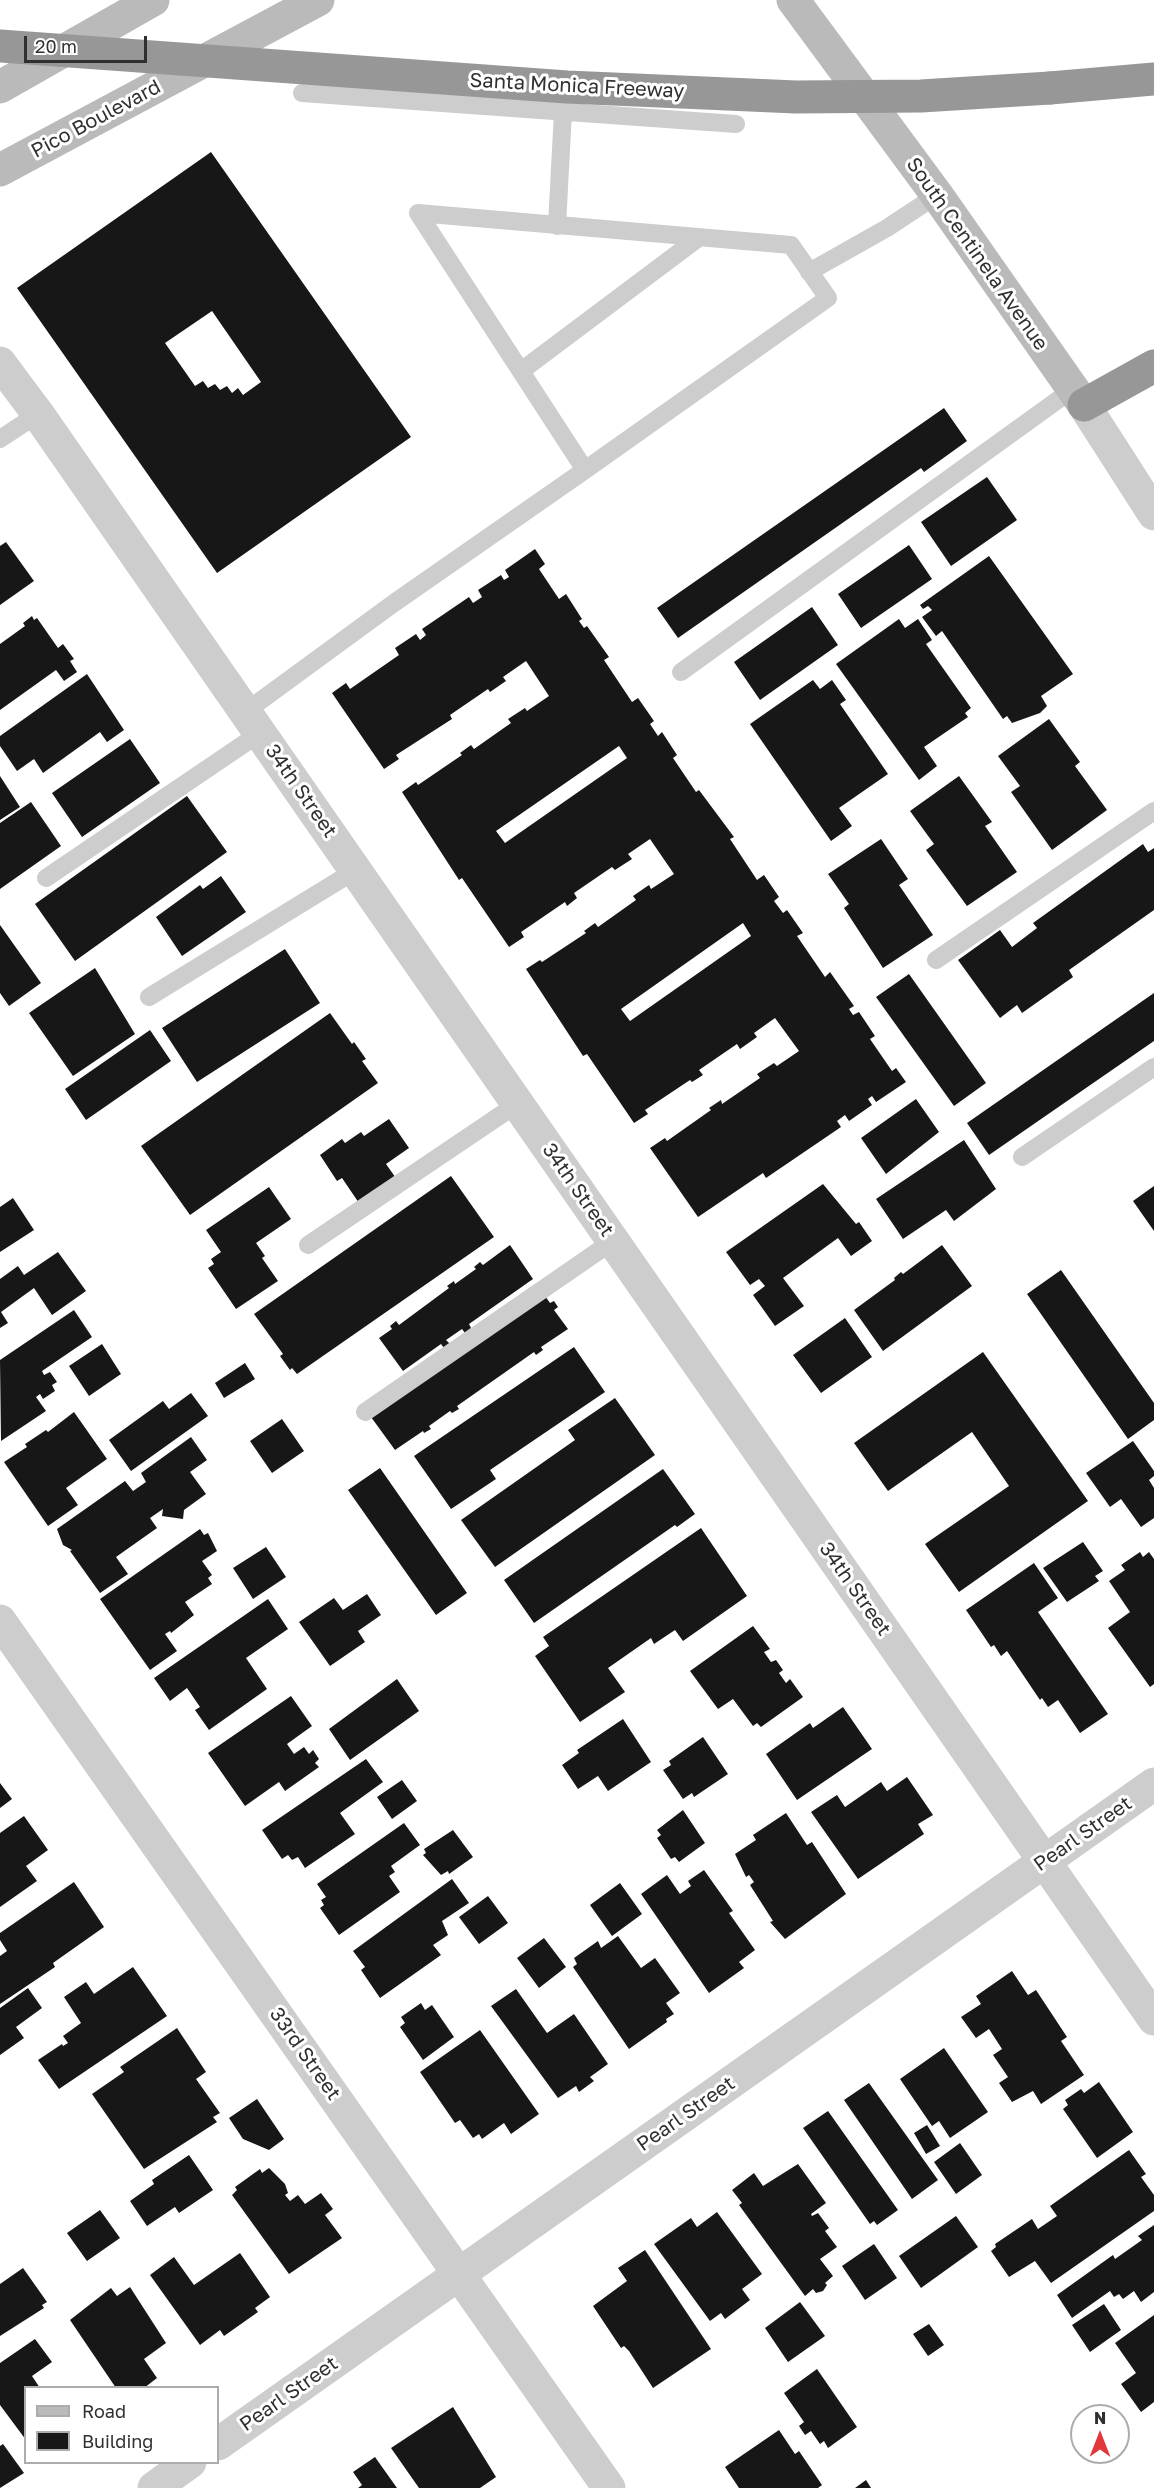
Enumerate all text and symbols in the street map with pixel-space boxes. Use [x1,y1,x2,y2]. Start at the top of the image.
scale bar [27,24,150,62]
text: 20 m [35,35,77,57]
street label: Santa Monica Freeway [469,68,685,104]
street label: Pico Boulevard [27,75,165,163]
street label: South Centinela Avenue [901,153,1053,355]
street label: 34th Street [260,740,342,842]
street label: 34th Street [537,1139,619,1241]
street label: 34th Street [814,1538,896,1640]
street label: Pearl Street [1029,1791,1137,1877]
street label: 33rd Street [264,2003,346,2105]
street label: Pearl Street [632,2071,740,2157]
street label: Pearl Street [235,2351,343,2437]
legend [24,2386,219,2464]
text: Road [82,2400,126,2422]
north arrow [1070,2404,1130,2464]
text: N [1094,2408,1106,2428]
text: Building [82,2430,153,2452]

